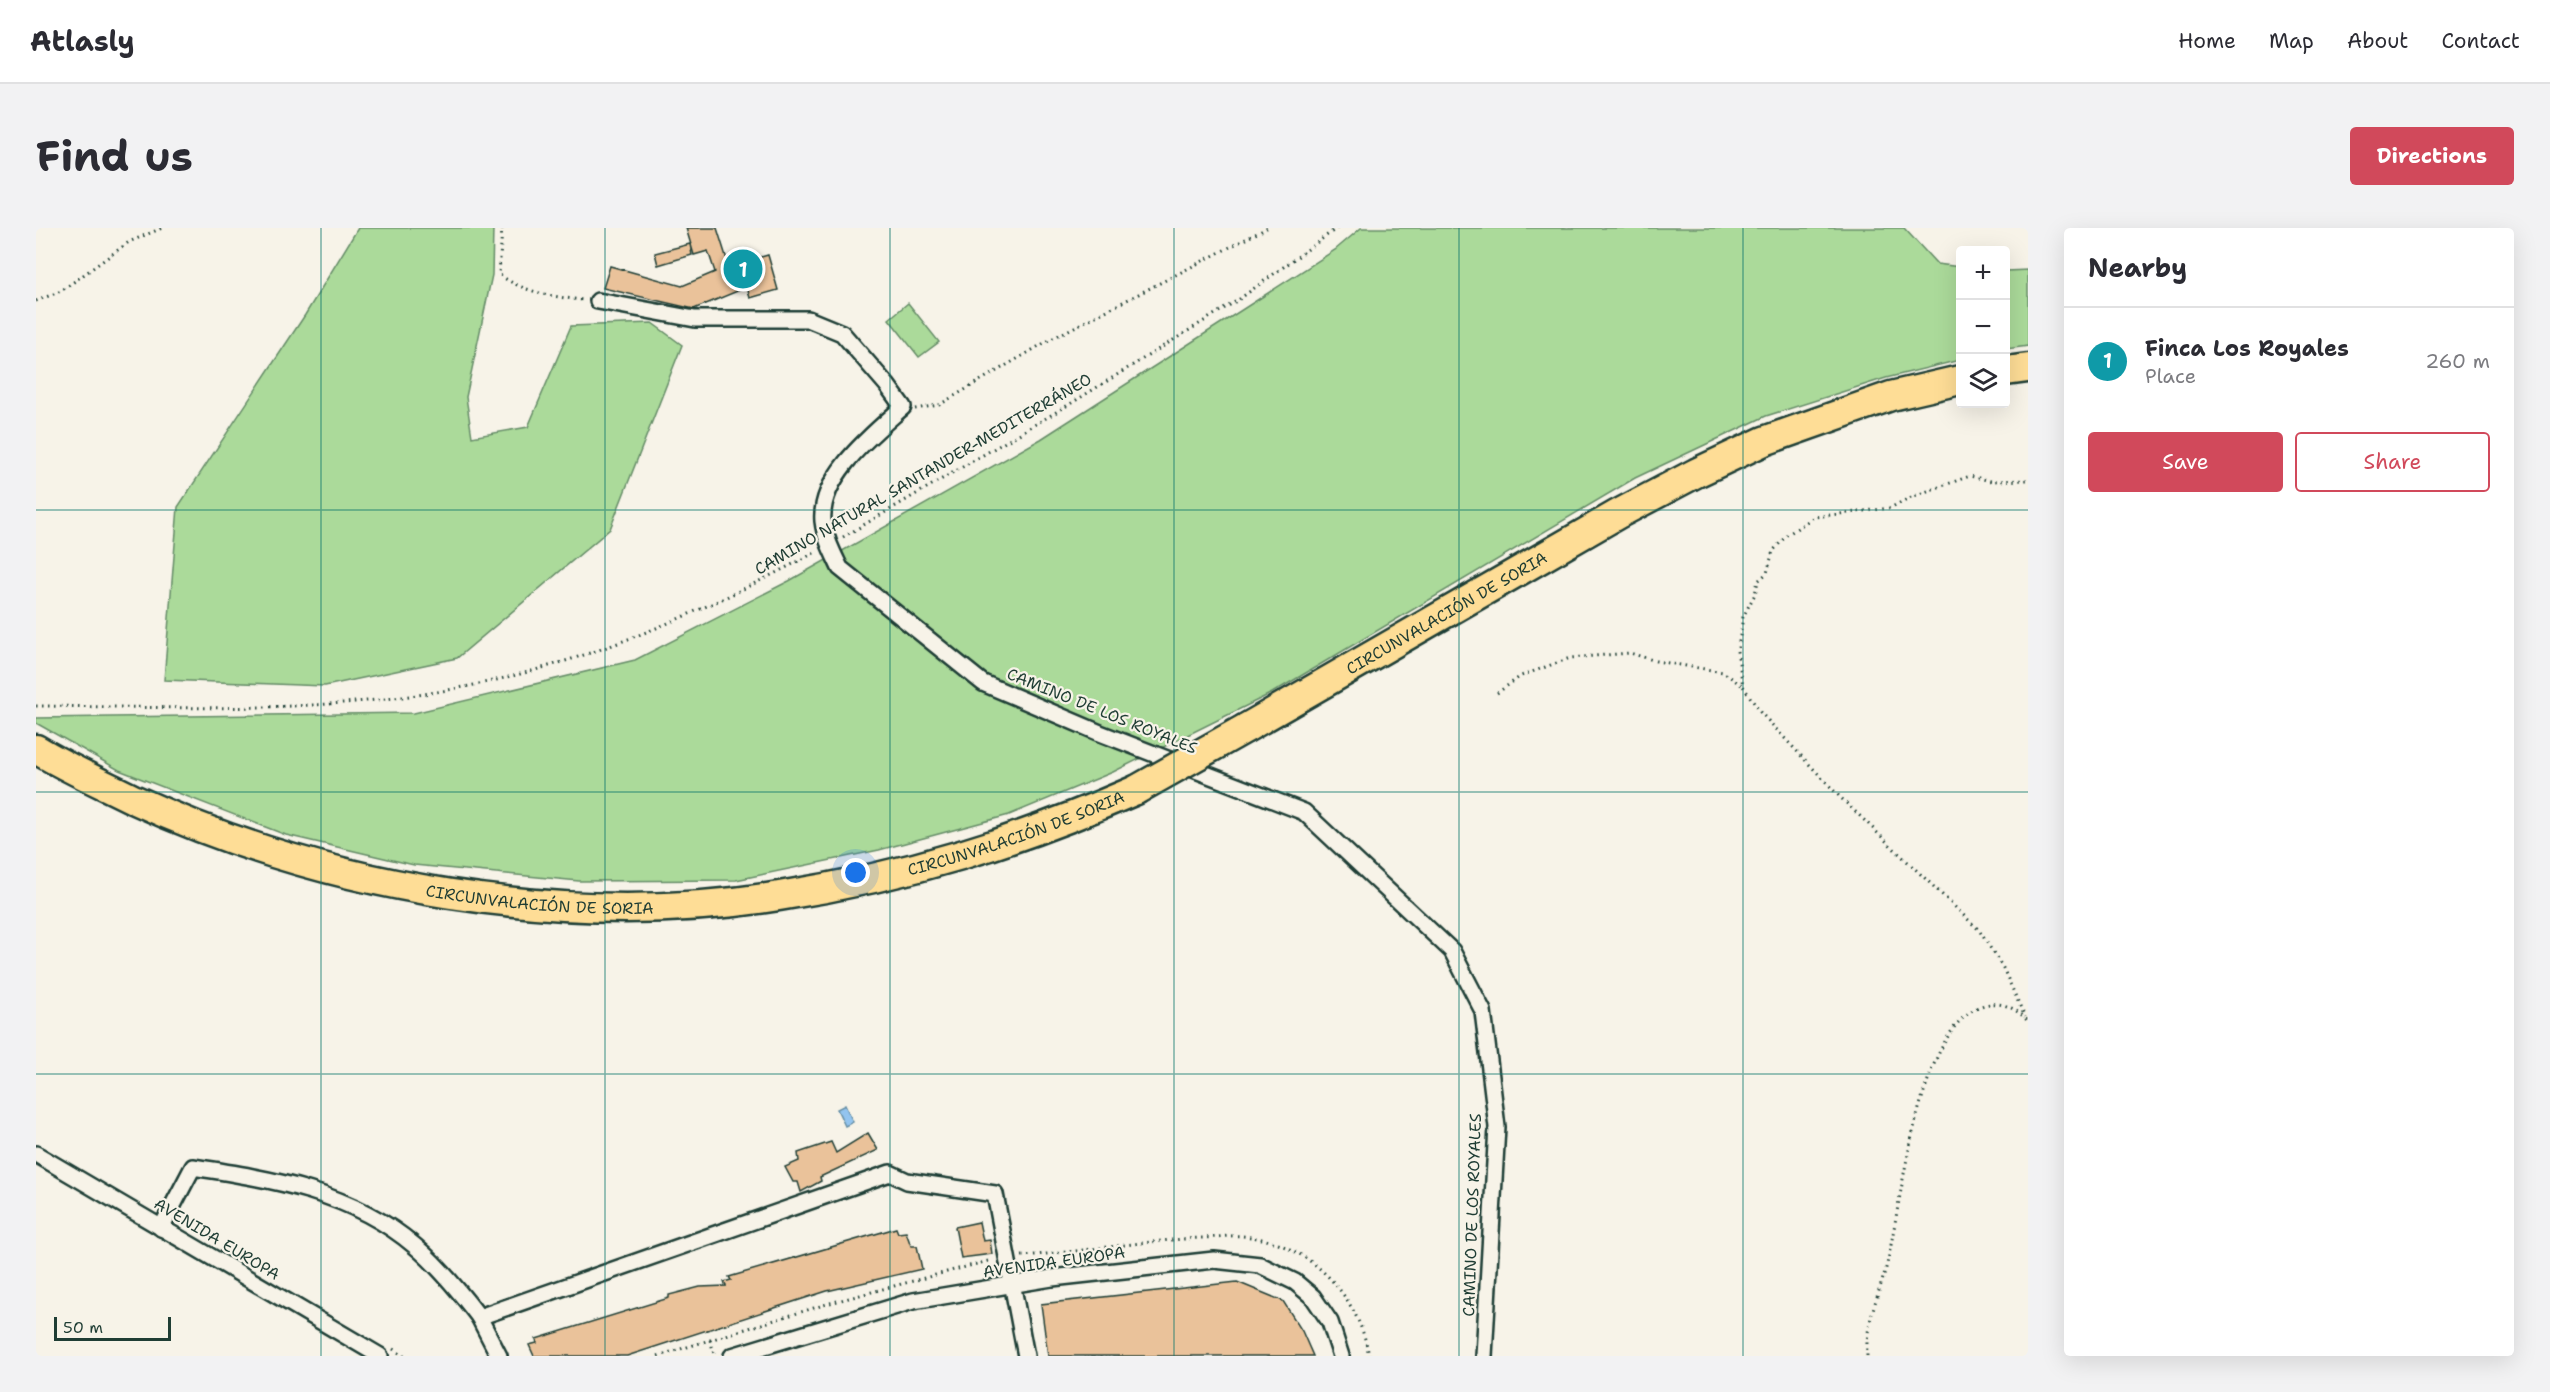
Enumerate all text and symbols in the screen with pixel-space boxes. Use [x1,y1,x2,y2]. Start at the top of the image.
text: Atlasly [30,22,135,60]
text: Home [2178,27,2236,55]
text: Map [2269,27,2314,55]
text: About [2347,27,2408,55]
text: Contact [2441,27,2520,55]
button: Directions [2350,127,2514,185]
text: Find us [36,128,193,184]
pin: 1 [724,246,762,291]
map controls [1956,246,2010,408]
button: + [1956,246,2010,300]
text: Nearby [2088,250,2187,285]
button: − [1956,300,2010,354]
text: Finca Los Royales [2145,334,2349,363]
text: 1 [2103,348,2112,374]
text: 260 m [2425,348,2490,374]
button: layers [1956,354,2010,408]
text: Place [2145,363,2196,389]
street label: CAMINO NATURAL SANTANDER-MEDITERRÁNEO [751,368,1095,580]
button: Save [2088,432,2283,492]
button: Share [2295,432,2490,492]
street label: CIRCUNVALACIÓN DE SORIA [1342,547,1550,679]
street label: CAMINO DE LOS ROYALES [1004,663,1200,759]
street label: CIRCUNVALACIÓN DE SORIA [905,786,1127,880]
your location [841,858,870,887]
street label: CIRCUNVALACIÓN DE SORIA [424,879,654,918]
street label: CAMINO DE LOS ROYALES [1458,1113,1486,1317]
street label: AVENIDA EUROPA [150,1193,284,1285]
street label: AVENIDA EUROPA [982,1242,1126,1282]
scale bar [54,1314,171,1342]
text: 50 m [63,1317,103,1338]

